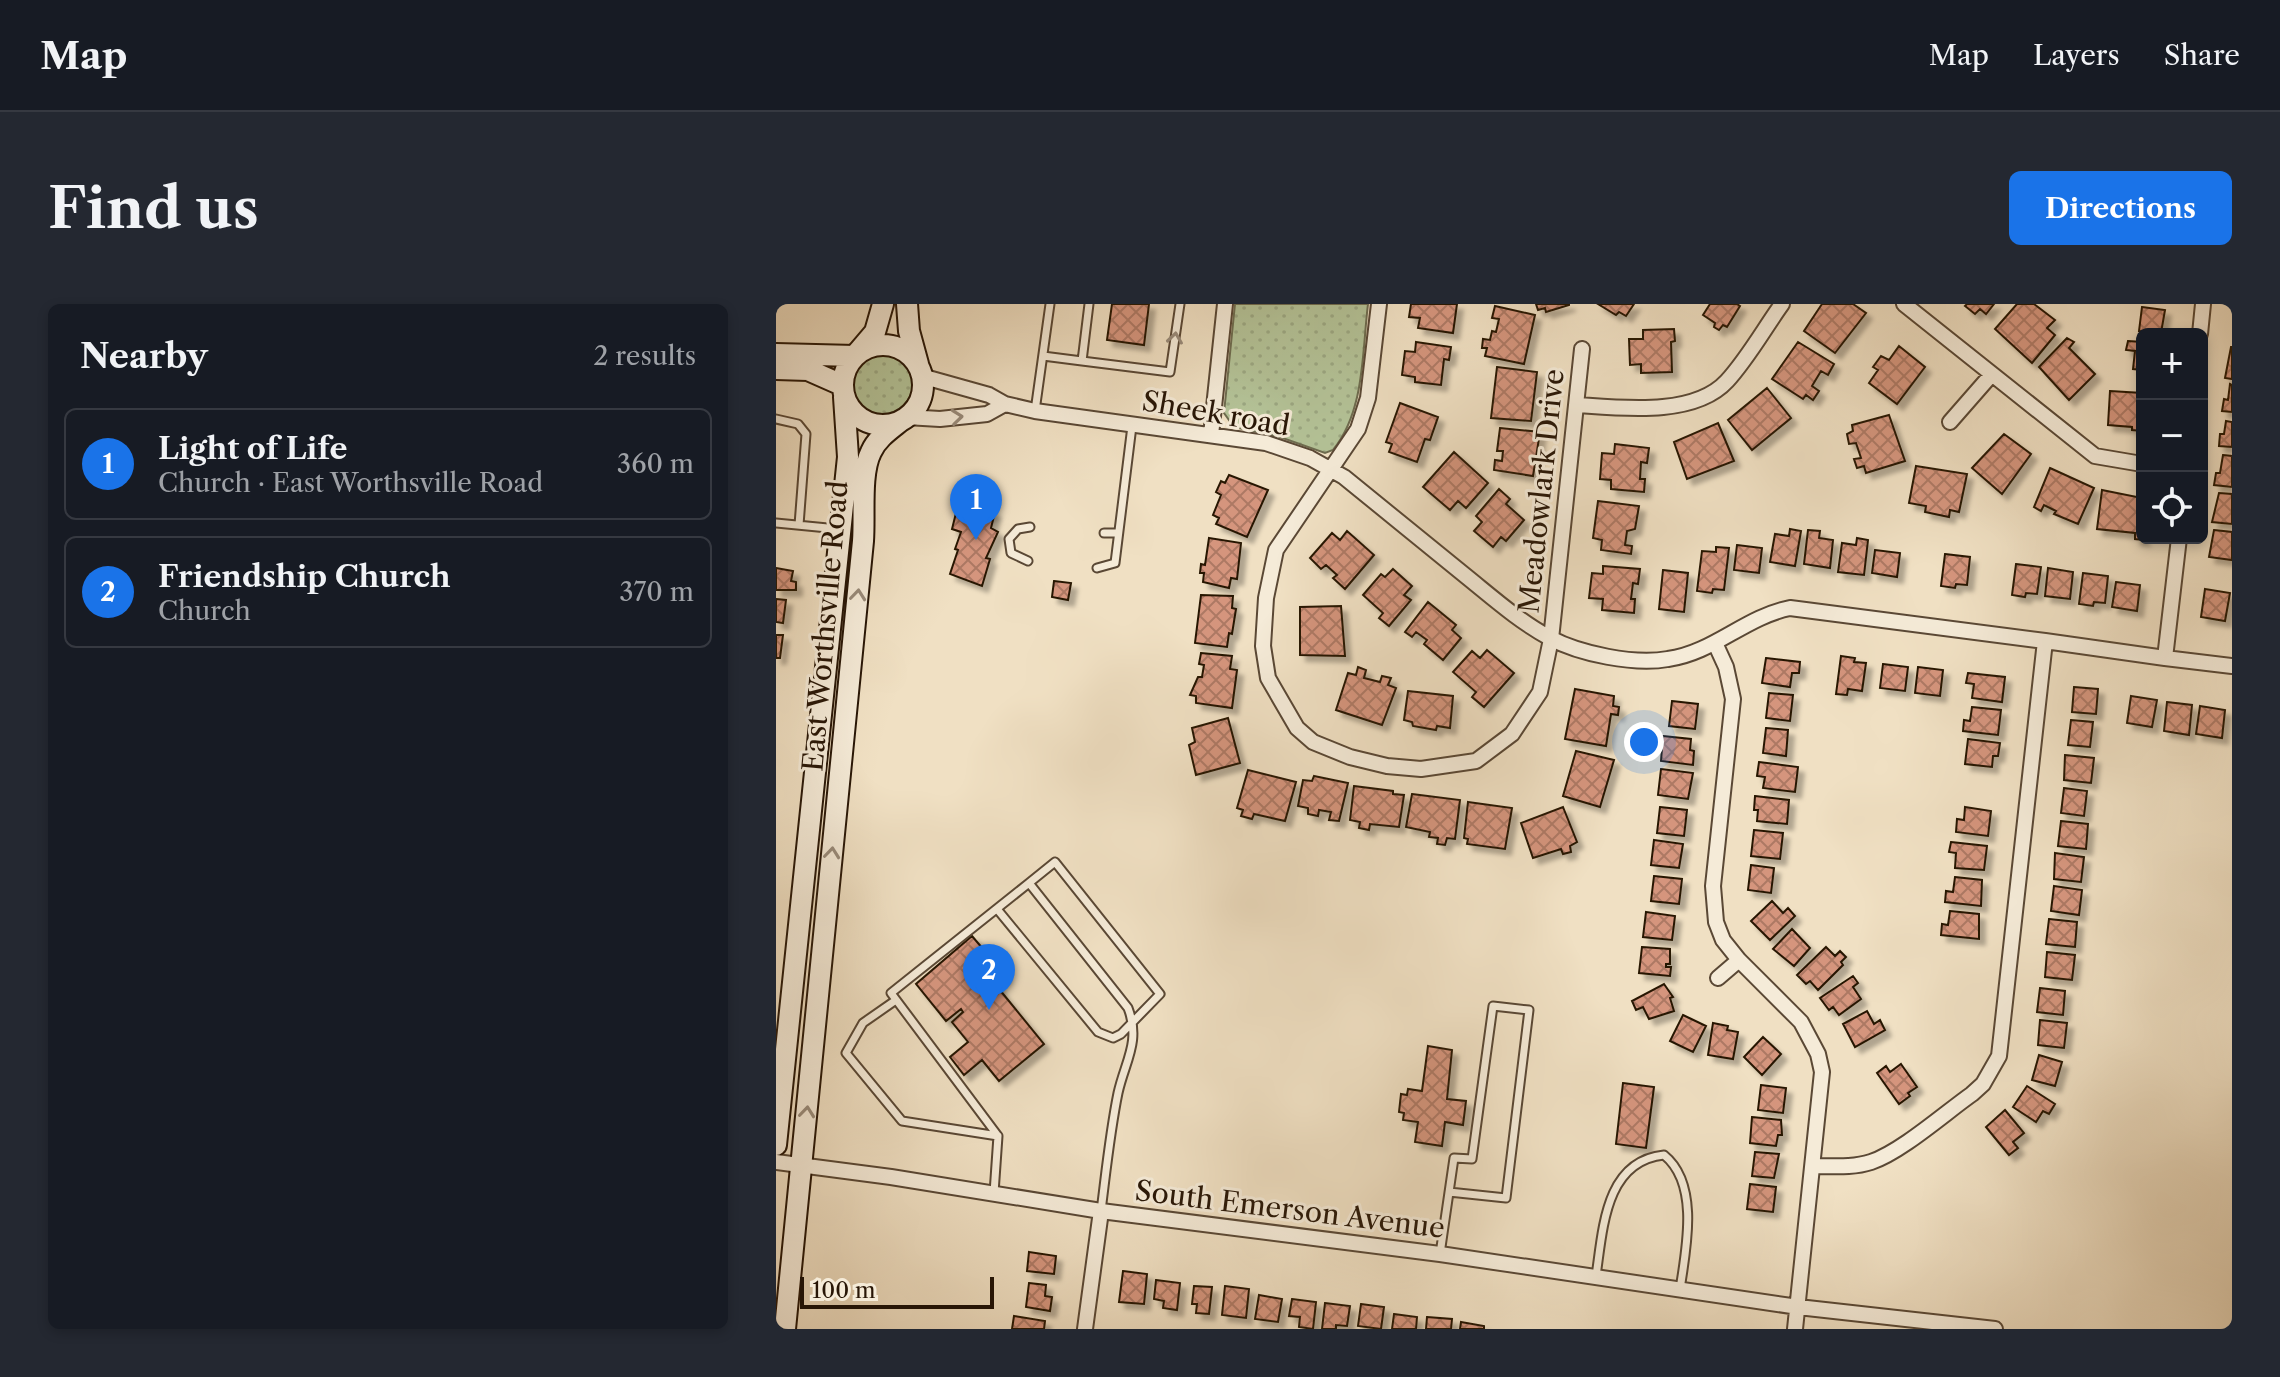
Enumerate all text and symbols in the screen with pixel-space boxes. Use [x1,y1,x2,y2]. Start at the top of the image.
text: Map [40,32,128,79]
text: Map [1929,38,1989,72]
text: Layers [2033,38,2120,72]
text: Share [2164,38,2240,72]
button: Directions [2009,171,2232,245]
text: Find us [48,174,259,243]
map controls [2136,328,2208,544]
button: + [2136,328,2208,400]
one-way arrow [1166,331,1183,345]
text: Nearby [80,335,208,377]
text: 2 results [593,340,696,372]
street label: Meadowlark Drive [1511,367,1571,615]
street label: Sheek road [1140,383,1292,443]
button: − [2136,400,2208,472]
one-way arrow [951,409,964,426]
text: Light of Life [158,430,347,467]
text: 1 [102,448,114,480]
text: 360 m [617,448,694,480]
text: Church · East Worthsville Road [158,467,543,499]
button: locate [2136,472,2208,544]
pin: 1 [950,474,1002,540]
street label: East Worthsville Road [795,479,855,773]
text: Friendship Church [158,558,451,595]
text: 2 [100,576,116,608]
text: 370 m [619,576,694,608]
one-way arrow [849,588,866,601]
text: Church [158,595,251,627]
your location [1624,722,1664,762]
one-way arrow [824,846,841,859]
pin: 2 [963,944,1015,1010]
one-way arrow [799,1105,816,1118]
street label: South Emerson Avenue [1133,1173,1447,1245]
scale bar [800,1273,994,1309]
text: 100 m [812,1277,875,1304]

